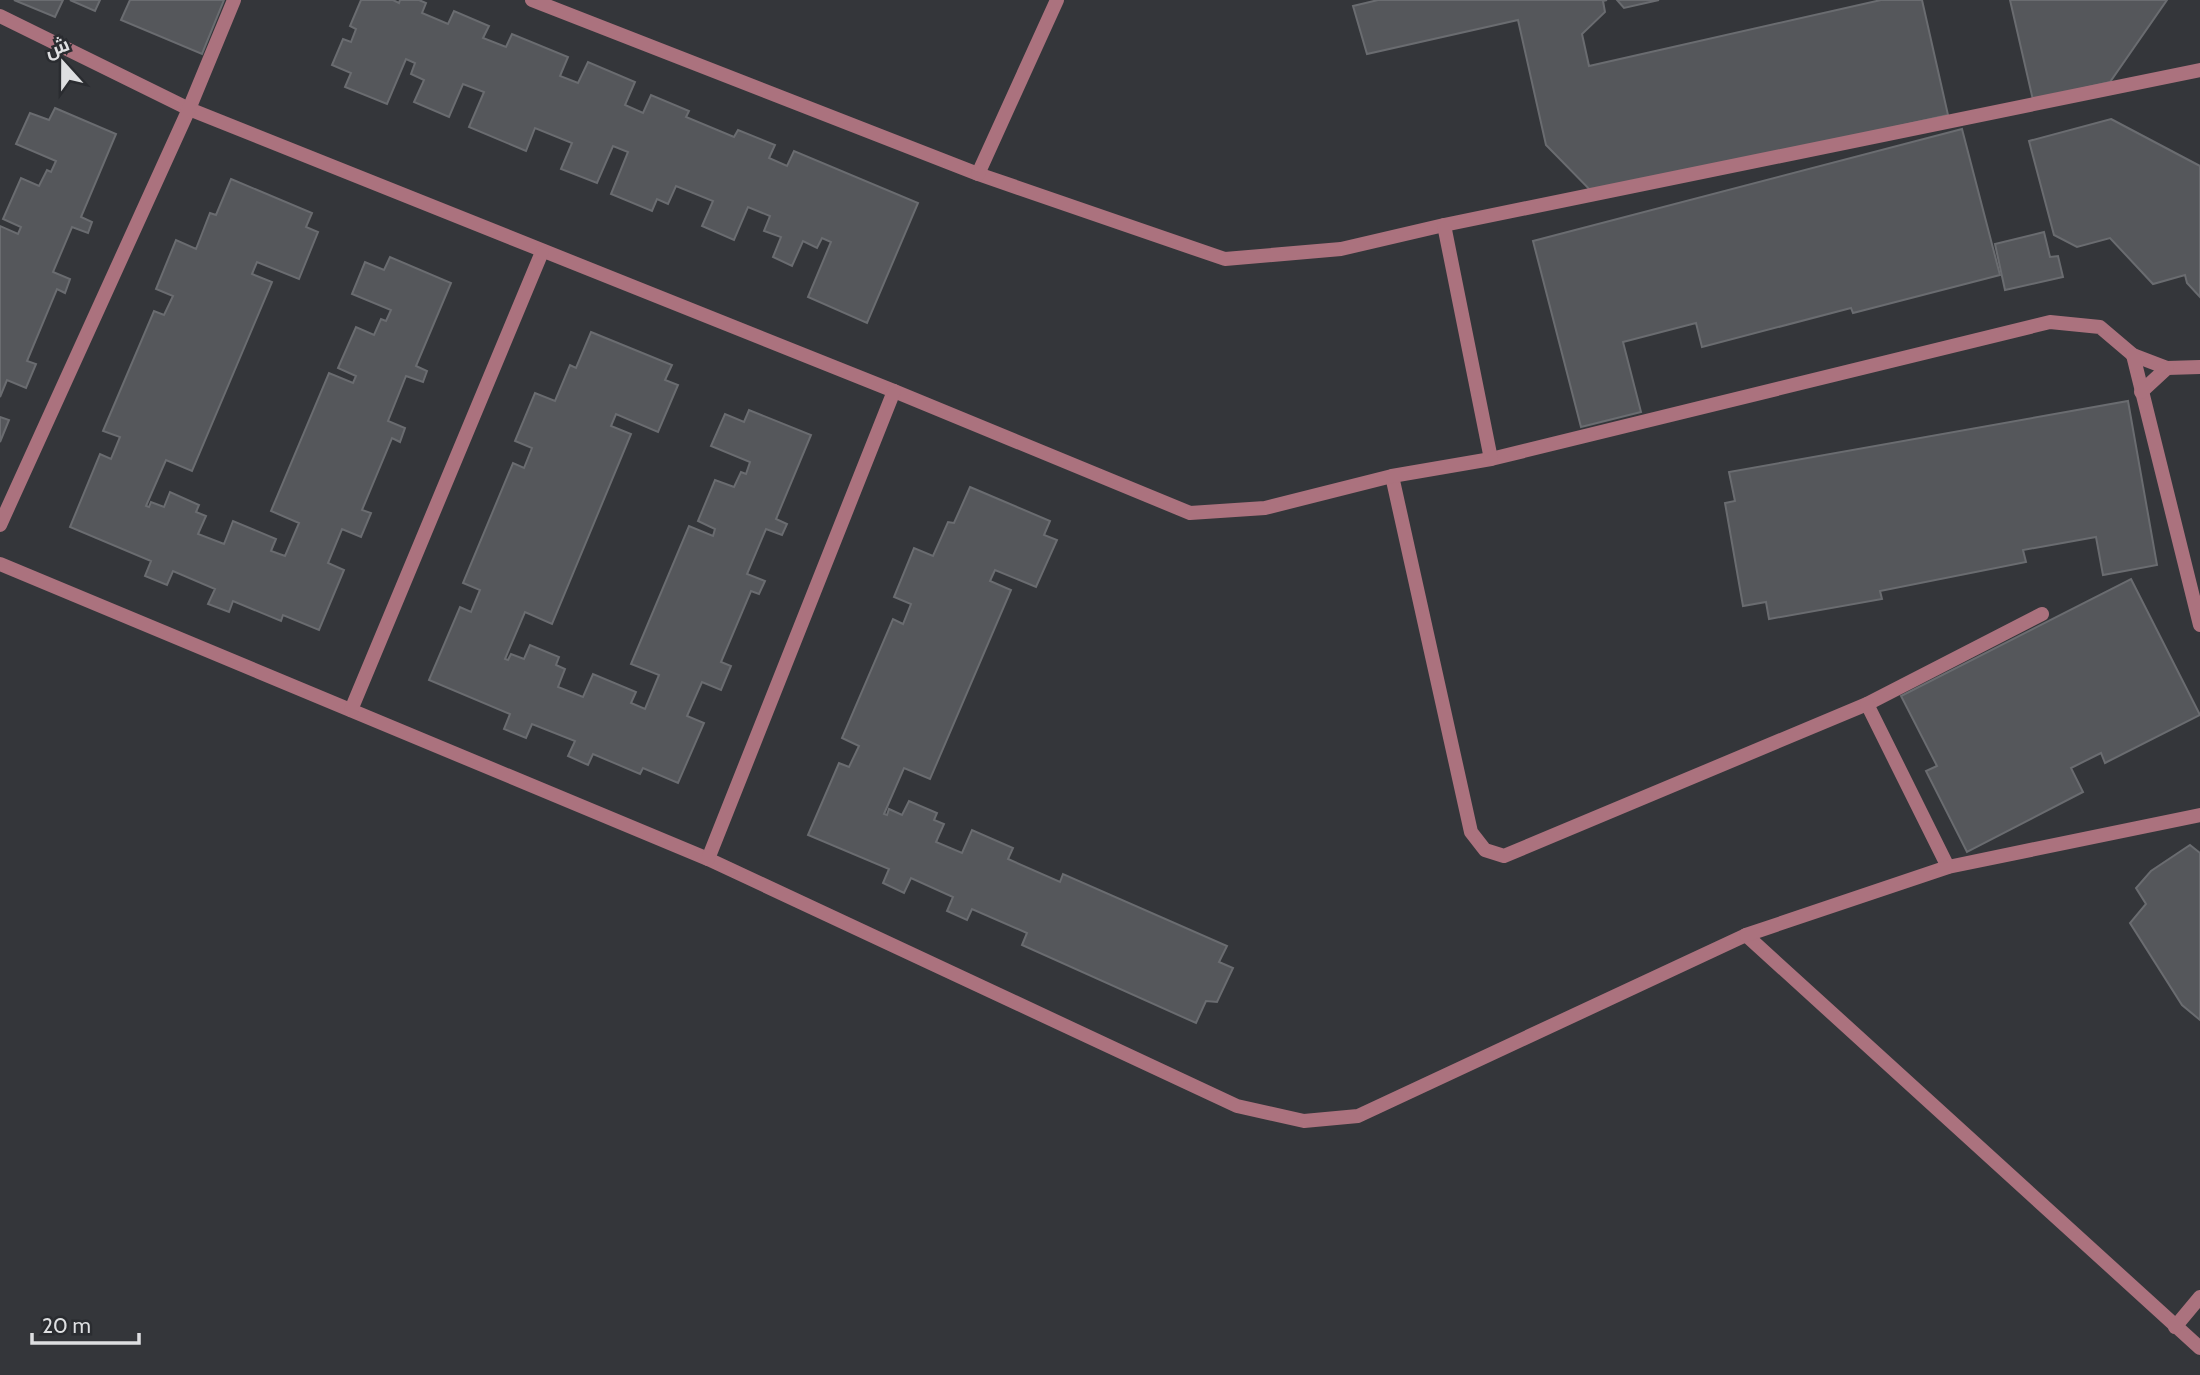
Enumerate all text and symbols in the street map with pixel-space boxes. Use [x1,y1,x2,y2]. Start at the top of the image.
north arrow [28,28,98,98]
text: ش [42,32,73,63]
scale bar [32,1302,138,1346]
text: 20 m [42,1313,91,1338]

